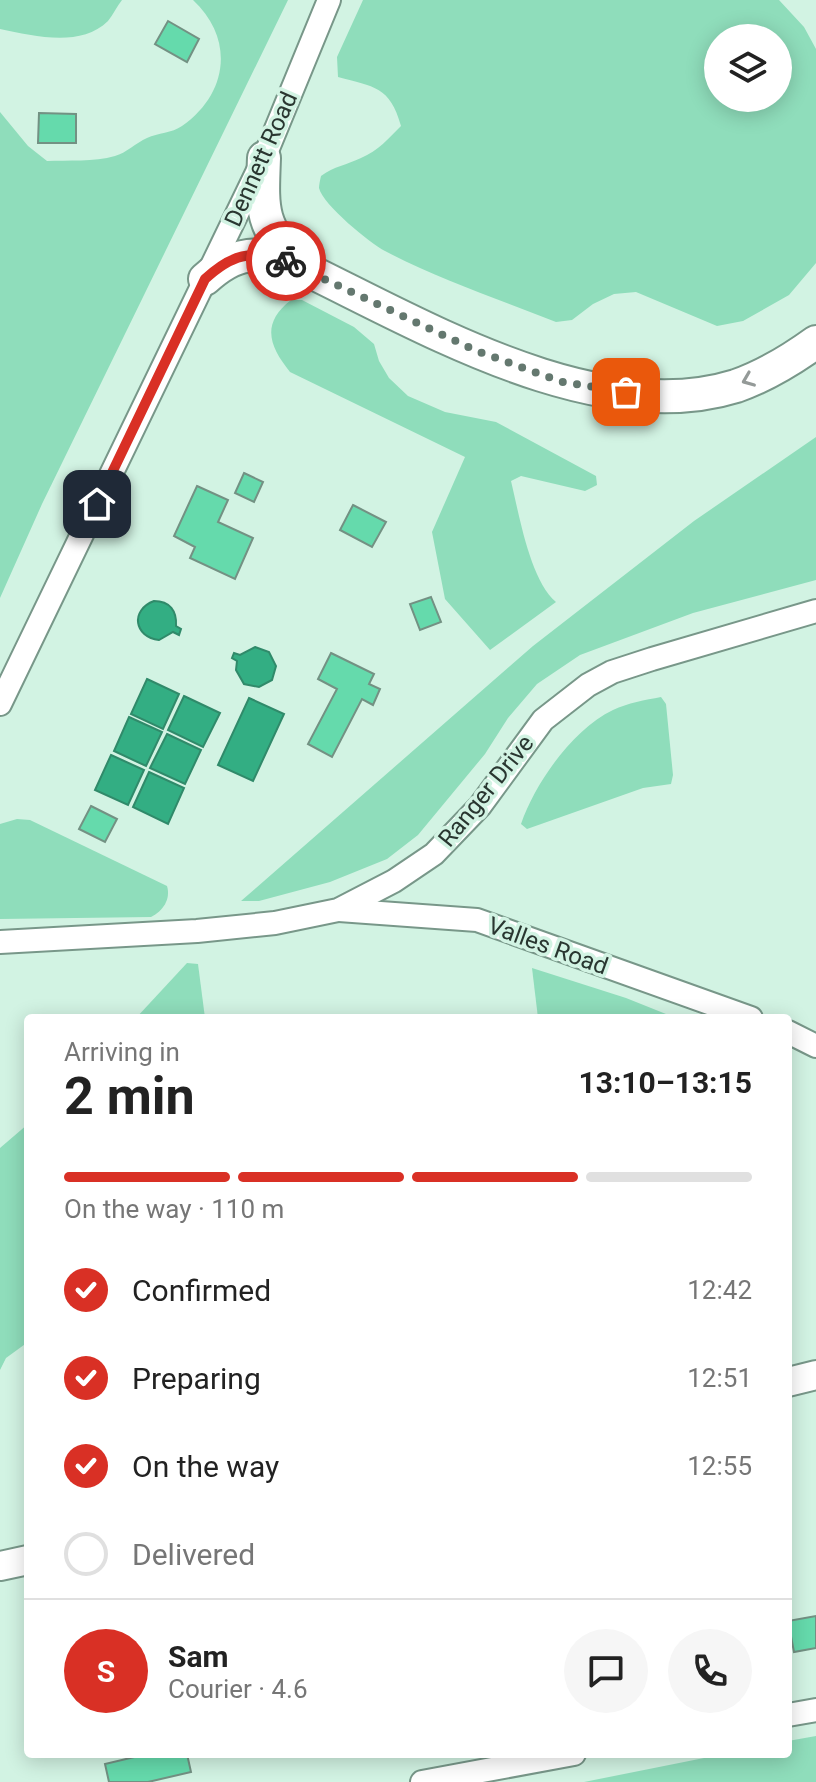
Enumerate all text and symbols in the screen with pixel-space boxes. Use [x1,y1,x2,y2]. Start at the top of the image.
map controls [704,24,792,112]
button: layers [704,24,792,112]
street label: Dennett Road [219,87,303,231]
courier [246,221,326,301]
icon: bike [264,239,308,283]
pin [592,358,660,426]
icon: bag [604,370,648,414]
one-way arrow [742,371,756,387]
pin [63,470,131,538]
icon: home [75,482,119,526]
street label: Ranger Drive [433,730,539,852]
street label: Valles Road [484,911,612,981]
text: Arriving in [64,1037,180,1067]
text: 13:10–13:15 [578,1065,752,1100]
text: 2 min [64,1066,195,1127]
text: On the way · 110 m [64,1194,284,1224]
icon: check [64,1268,108,1312]
text: Confirmed [132,1273,271,1308]
text: 12:42 [687,1275,752,1305]
icon: check [64,1356,108,1400]
text: Preparing [132,1361,261,1396]
text: 12:51 [687,1363,752,1393]
icon: check [64,1444,108,1488]
text: On the way [132,1449,279,1484]
text: 12:55 [687,1451,752,1481]
text: Delivered [132,1537,255,1572]
button: chat [564,1629,648,1713]
button: phone [668,1629,752,1713]
text: Sam [168,1639,229,1674]
text: S [97,1654,115,1689]
text: Courier · 4.6 [168,1674,308,1704]

